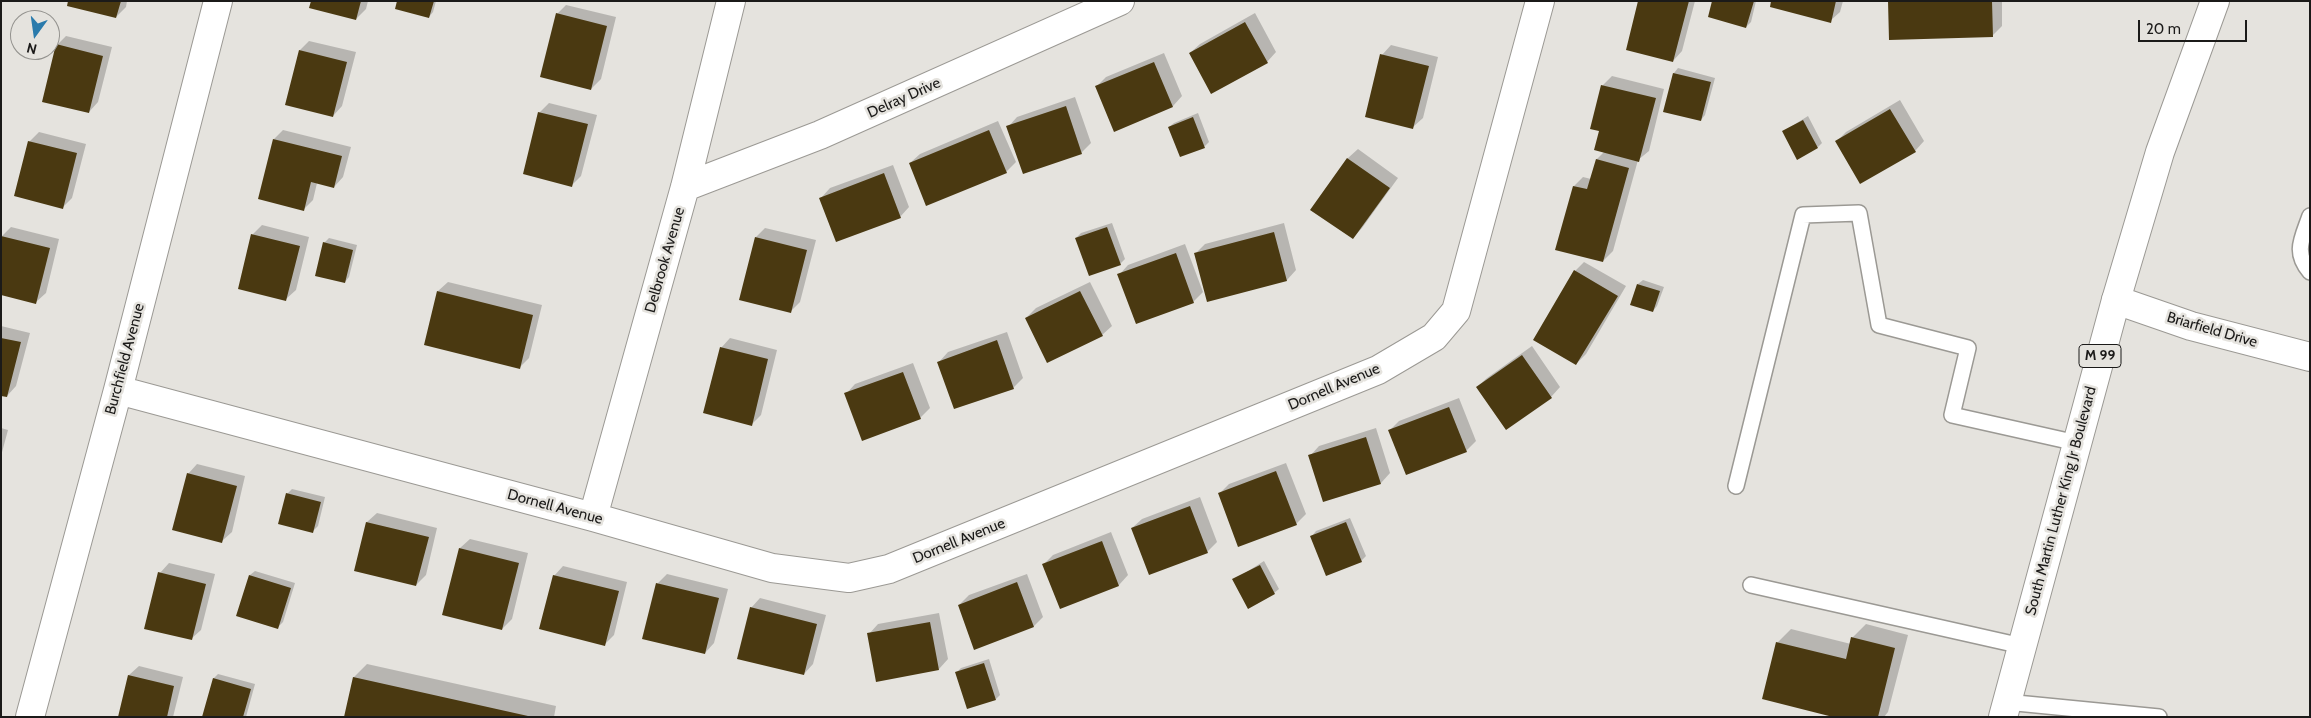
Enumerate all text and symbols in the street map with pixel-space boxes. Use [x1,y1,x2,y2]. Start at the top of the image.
north arrow [10,10,60,60]
scale bar [2141,10,2250,42]
text: 20 m [2146,20,2181,38]
text: N [25,39,39,59]
street label: Delray Drive [865,74,943,122]
street label: Delbrook Avenue [641,205,689,315]
street label: Burchfield Avenue [101,301,149,417]
street label: Briarfield Drive [2165,308,2259,352]
road number: M 99 [2079,344,2121,368]
street label: Dornell Avenue [1285,360,1383,414]
street label: South Martin Luther King Jr Boulevard [2022,385,2100,617]
street label: Dornell Avenue [505,486,605,528]
street label: Dornell Avenue [910,514,1008,568]

